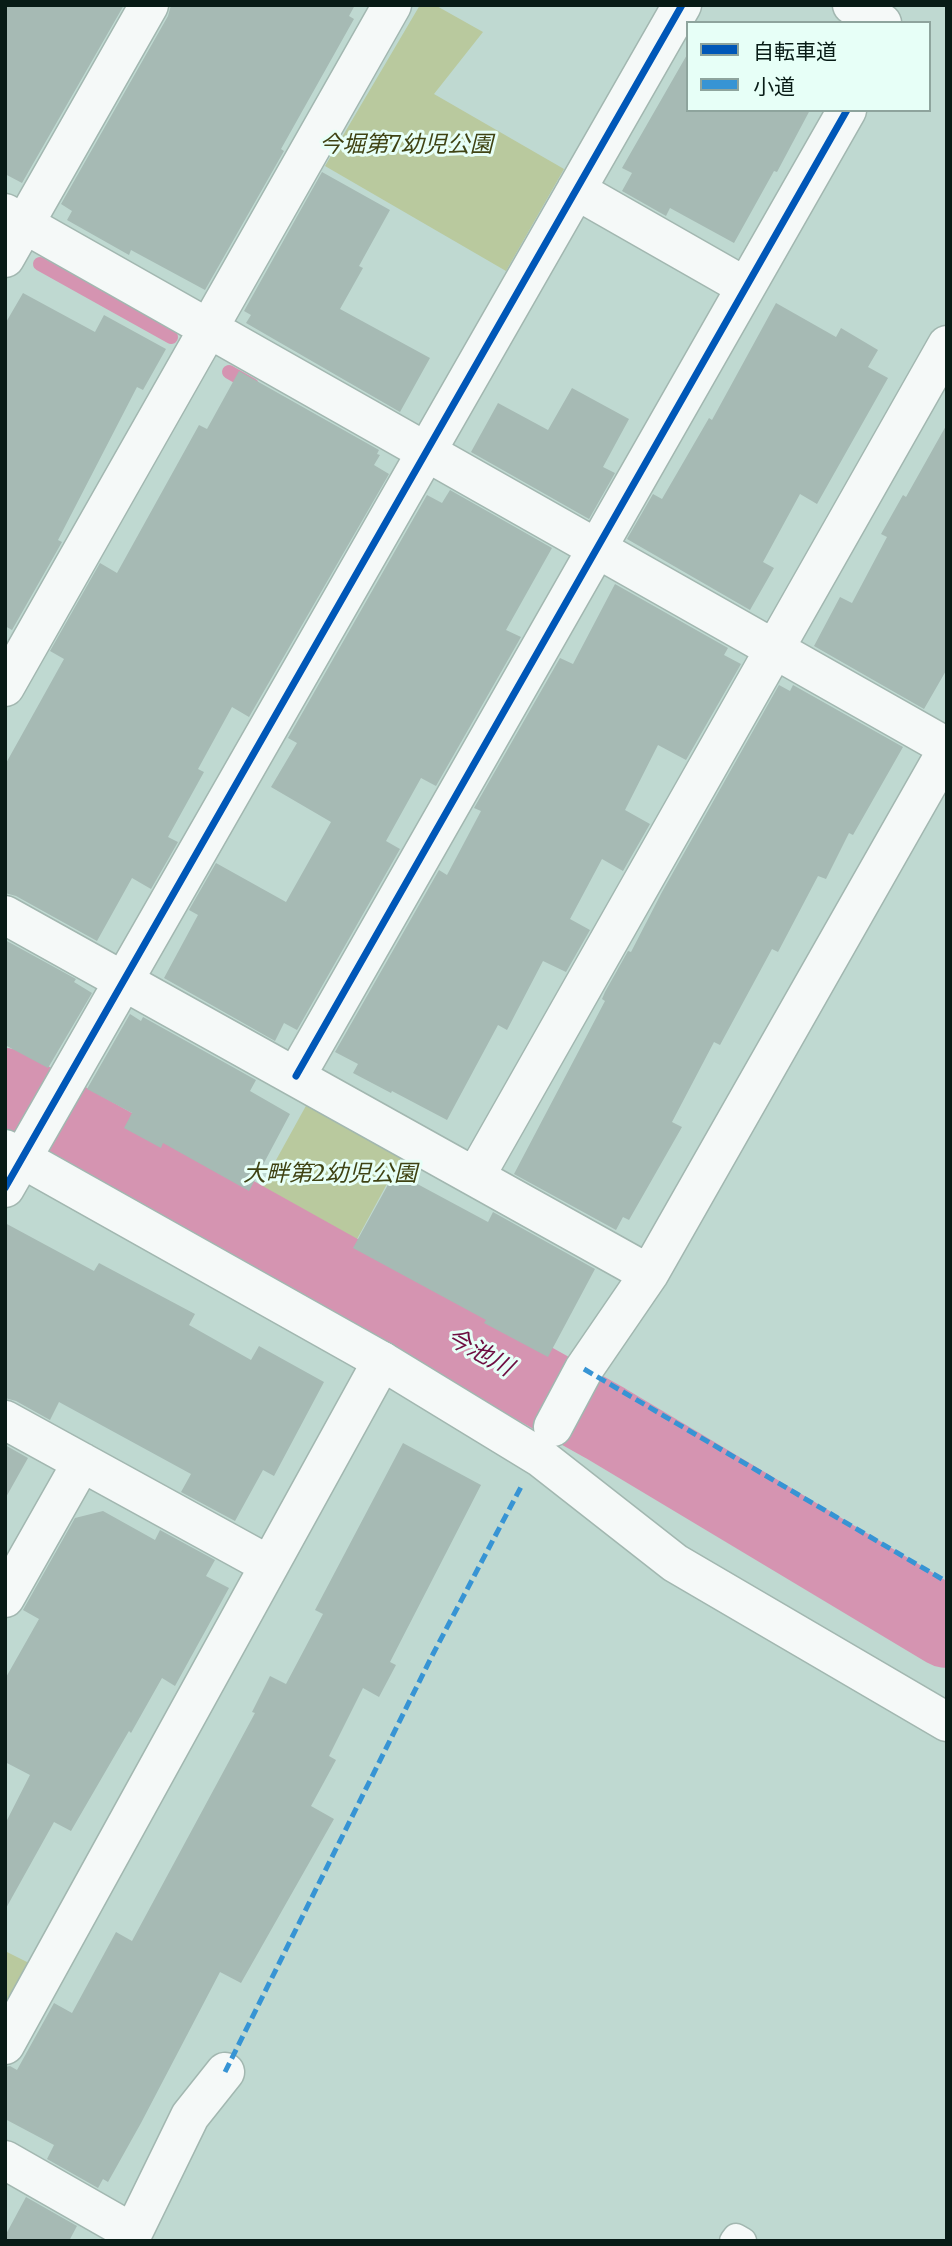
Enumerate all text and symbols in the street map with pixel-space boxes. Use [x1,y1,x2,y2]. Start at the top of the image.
legend [686,21,931,112]
text: 自転車道 [753,38,837,65]
text: 小道 [753,73,795,100]
park label: 今堀第7幼児公園 [319,131,493,159]
park label: 大畔第2幼児公園 [243,1160,417,1188]
water label: 今池川 [441,1323,517,1383]

